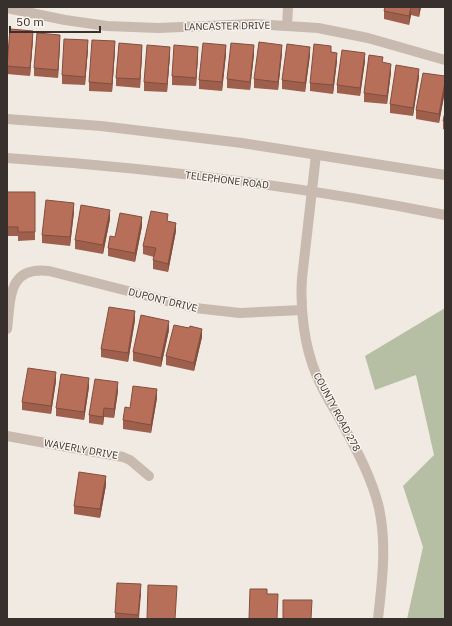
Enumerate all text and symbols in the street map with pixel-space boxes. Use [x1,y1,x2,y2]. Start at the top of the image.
scale bar [10,8,100,34]
text: 50 m [16,14,44,29]
street label: LANCASTER DRIVE [184,19,270,33]
street label: TELEPHONE ROAD [184,168,270,192]
street label: DUPONT DRIVE [127,285,199,315]
street label: COUNTY ROAD 278 [311,370,363,454]
street label: WAVERLY DRIVE [43,436,119,462]

